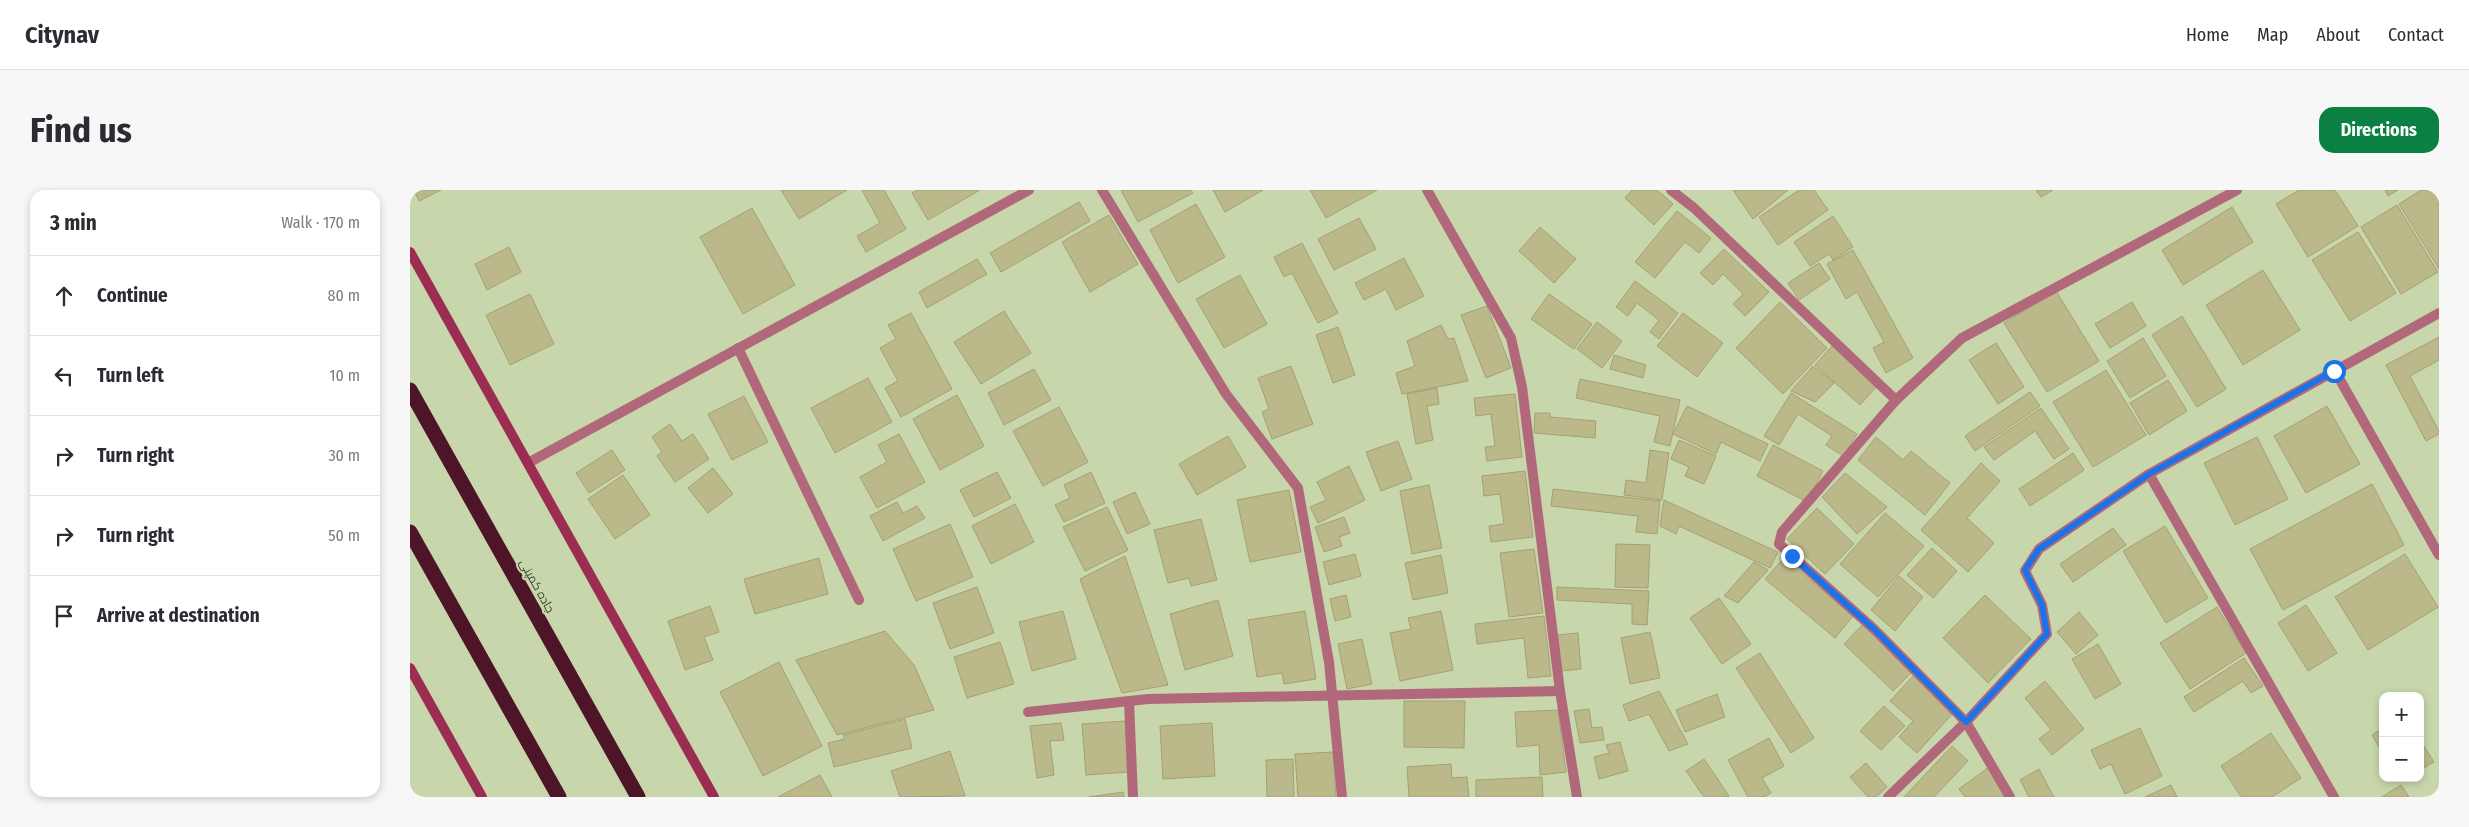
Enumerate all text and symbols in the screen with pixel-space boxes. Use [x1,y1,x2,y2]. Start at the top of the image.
text: Citynav [25,21,99,49]
text: Home [2186,24,2229,46]
text: Map [2257,24,2288,46]
text: About [2316,24,2360,46]
text: Contact [2388,24,2444,46]
button: Directions [2319,107,2439,153]
text: Find us [30,109,132,151]
text: 3 min [50,210,97,236]
text: Walk · 170 m [281,213,360,232]
icon: ahead [50,282,78,310]
text: Continue [97,284,168,307]
text: 80 m [328,286,360,305]
route start [2323,360,2346,383]
icon: left [50,362,78,390]
text: Turn left [97,364,164,387]
text: 10 m [329,366,360,385]
icon: right [50,442,78,470]
text: Turn right [97,444,174,467]
text: 30 m [328,446,360,465]
icon: right [50,522,78,550]
text: Turn right [97,524,174,547]
text: 50 m [328,526,360,545]
route end [1781,545,1804,568]
street label: جاده کمپنی [516,557,557,616]
icon: arrive [50,602,78,630]
text: Arrive at destination [97,604,260,627]
map controls [2379,692,2424,782]
button: + [2379,692,2424,737]
button: − [2379,737,2424,782]

